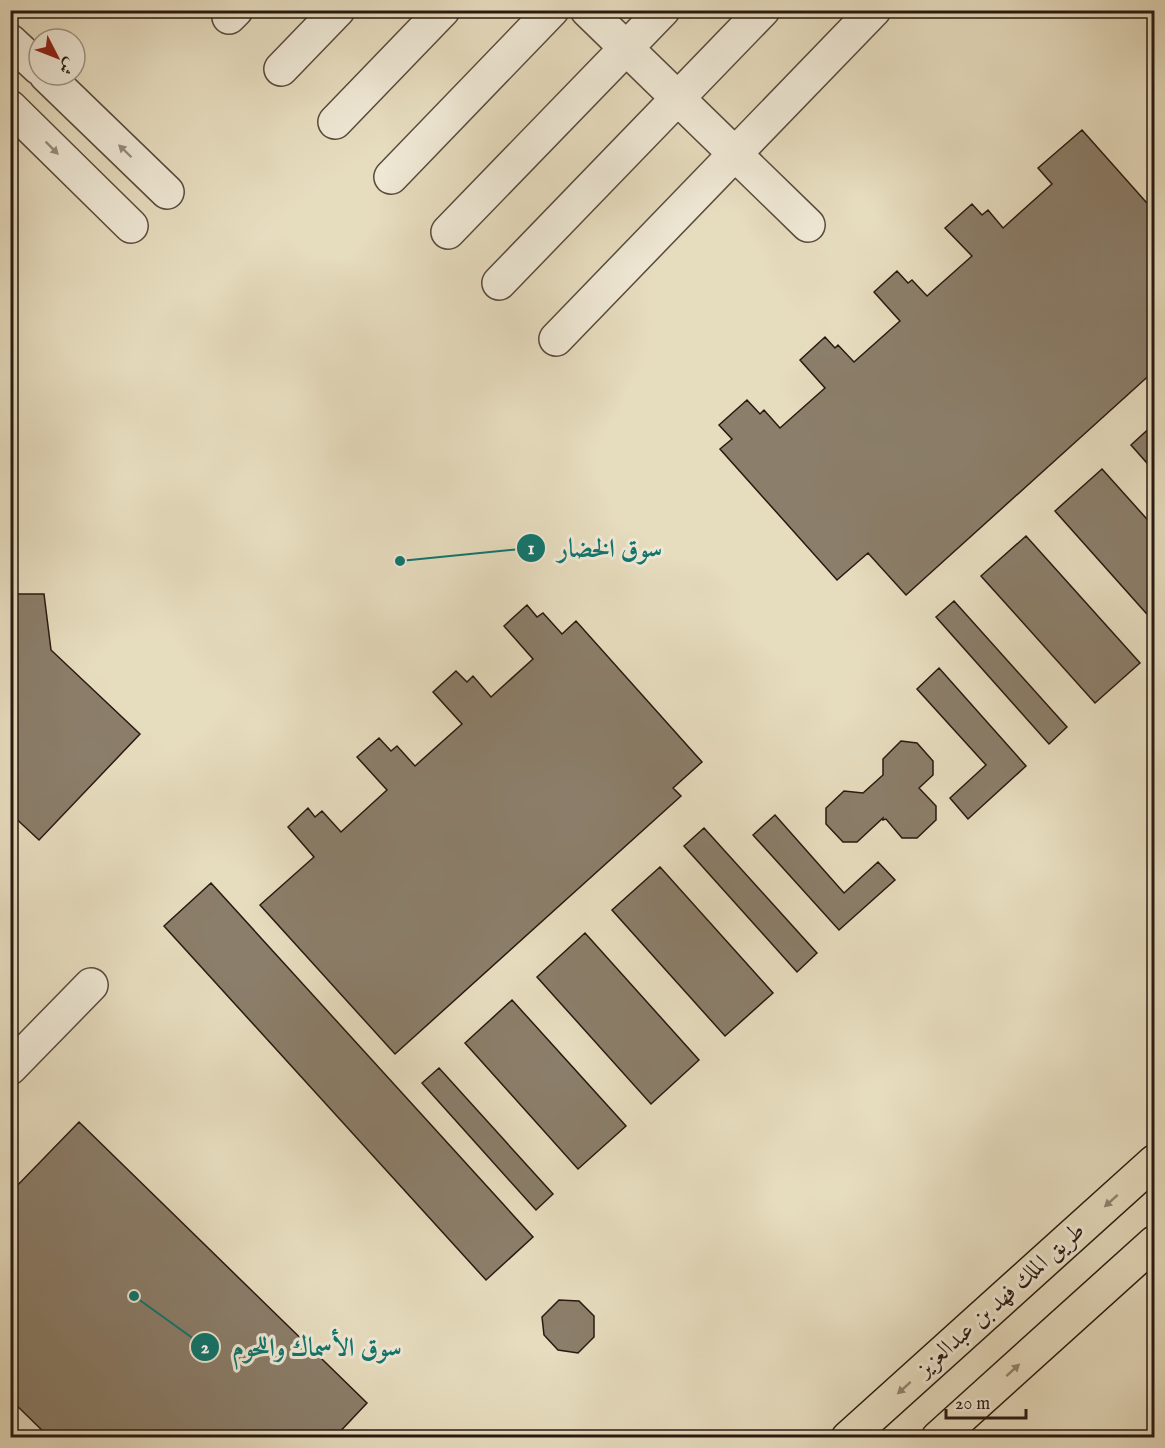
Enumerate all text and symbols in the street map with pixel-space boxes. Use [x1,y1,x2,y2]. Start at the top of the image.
north arrow [27,27,87,87]
text: ش [54,53,79,78]
one-way arrow [45,141,59,155]
one-way arrow [117,144,132,158]
callout: سوق الخضار [516,526,675,570]
text: سوق الخضار [555,533,662,566]
text: 1 [528,538,535,561]
one-way arrow [1104,1194,1119,1207]
street label: طريق الملك فهد بن عبدالعزيز [908,1216,1092,1386]
callout: سوق الأسماك واللحوم [190,1325,414,1369]
text: سوق الأسماك واللحوم [232,1328,402,1370]
text: 2 [201,1337,210,1360]
one-way arrow [1005,1364,1020,1377]
one-way arrow [896,1381,911,1395]
scale bar [946,1382,1026,1420]
text: 20 m [955,1393,990,1416]

